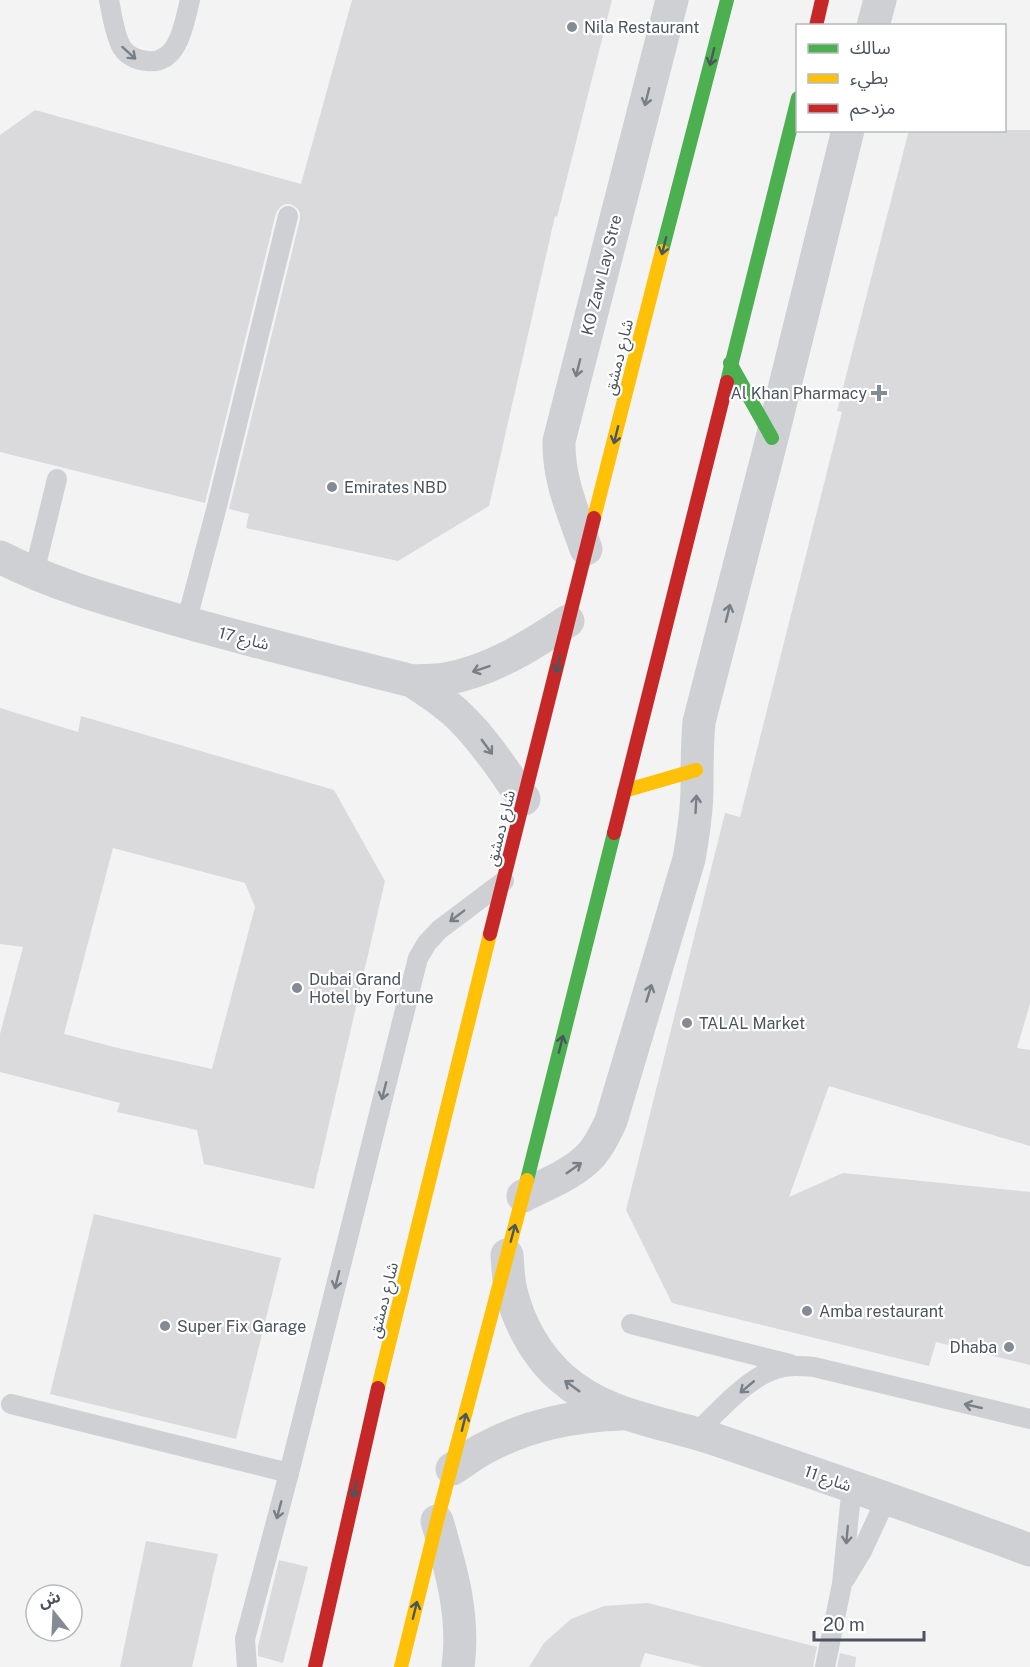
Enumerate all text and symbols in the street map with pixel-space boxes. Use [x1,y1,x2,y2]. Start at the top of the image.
place label: Nila Restaurant [584,18,699,37]
marker: Nila Restaurant [565,20,579,34]
legend [796,24,1006,132]
text: سالك [850,37,891,58]
one-way arrow [121,46,136,60]
one-way arrow [706,47,717,66]
text: بطيء [850,67,888,91]
one-way arrow [641,87,653,106]
text: مزدحم [850,97,895,121]
street label: KO Zaw Lay Stre [577,213,626,337]
one-way arrow [657,236,669,255]
street label: شارع دمشق [600,317,640,398]
one-way arrow [571,358,583,377]
place label: Al Khan Pharmacy [731,384,867,403]
marker: Al Khan Pharmacy [872,386,886,400]
one-way arrow [609,425,621,444]
place label: Emirates NBD [344,478,447,497]
marker: Emirates NBD [325,480,339,494]
one-way arrow [722,604,734,623]
street label: شارع 17 [216,623,271,657]
one-way arrow [551,655,563,674]
one-way arrow [471,664,490,675]
one-way arrow [481,739,493,755]
street label: شارع دمشق [482,788,522,869]
one-way arrow [691,794,702,814]
one-way arrow [450,910,466,922]
place label: Dubai Grand Hotel by Fortune [309,970,434,1007]
marker: Dubai Grand Hotel by Fortune [290,981,304,995]
one-way arrow [644,983,655,1002]
place label: TALAL Market [699,1014,805,1033]
marker: TALAL Market [680,1016,694,1030]
one-way arrow [555,1035,567,1054]
one-way arrow [378,1081,390,1100]
one-way arrow [566,1162,582,1174]
one-way arrow [508,1224,519,1243]
street label: شارع دمشق [365,1260,405,1341]
one-way arrow [330,1270,342,1289]
place label: Amba restaurant [819,1302,944,1321]
marker: Amba restaurant [800,1304,814,1318]
place label: Super Fix Garage [177,1317,306,1336]
marker: Super Fix Garage [158,1319,172,1333]
place label: Dhaba [950,1338,997,1357]
marker: Dhaba [1002,1340,1016,1354]
one-way arrow [565,1380,581,1392]
one-way arrow [739,1380,755,1393]
one-way arrow [964,1400,983,1411]
one-way arrow [459,1412,471,1431]
street label: شارع 11 [801,1462,854,1498]
one-way arrow [348,1479,360,1498]
one-way arrow [273,1500,285,1519]
one-way arrow [841,1524,852,1544]
north arrow [24,1583,84,1643]
text: ش [36,1587,63,1612]
one-way arrow [410,1601,422,1620]
scale bar [814,1604,924,1642]
text: 20 m [823,1614,865,1635]

